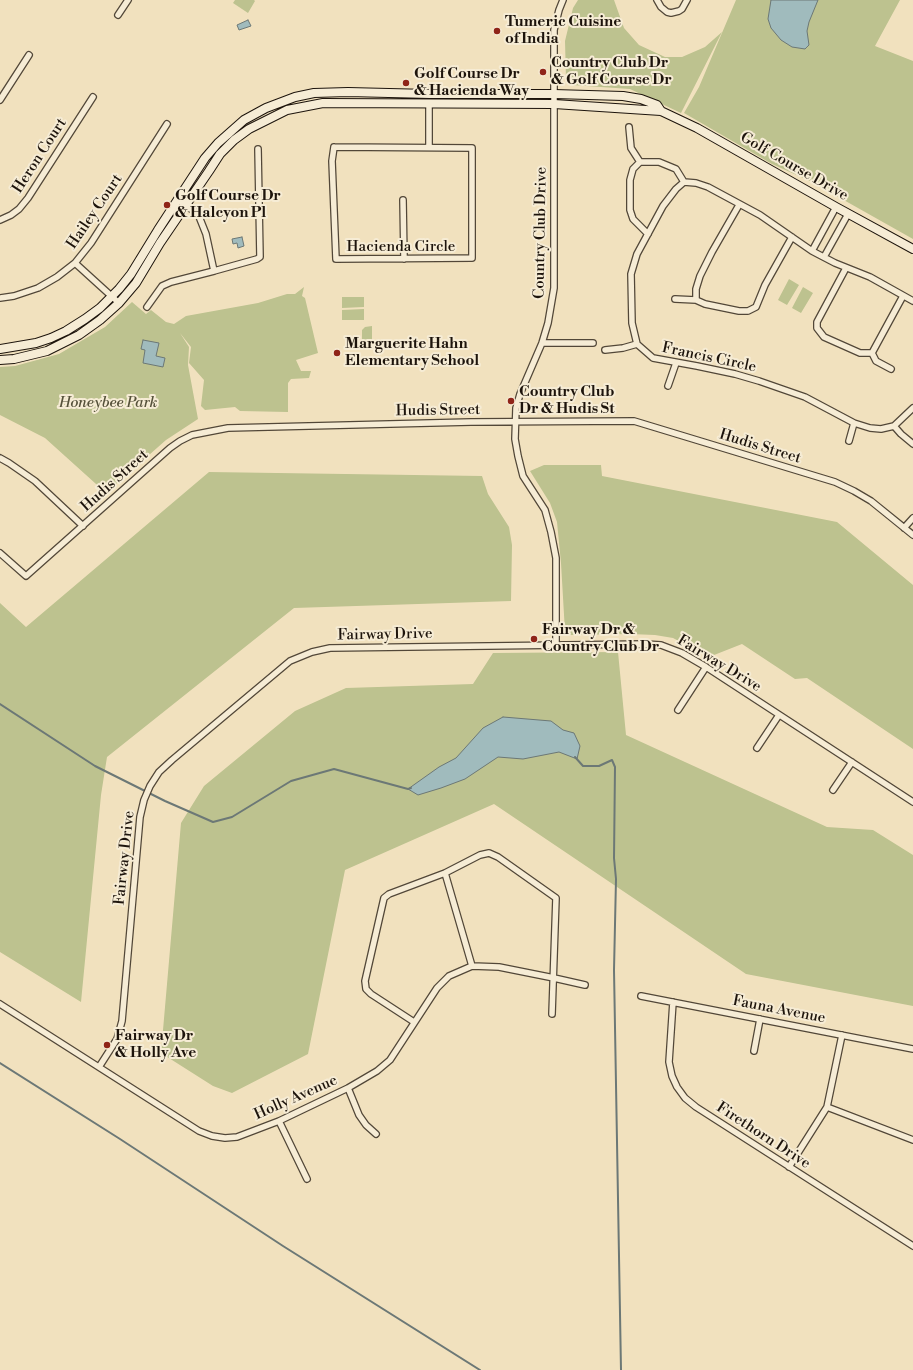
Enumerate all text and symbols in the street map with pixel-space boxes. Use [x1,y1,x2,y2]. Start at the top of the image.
place label: Tumeric Cuisine of India [505,13,621,48]
marker: Tumeric Cuisine of India [492,26,502,36]
place label: Country Club Dr & Golf Course Dr [551,54,672,89]
place label: Golf Course Dr & Hacienda Way [414,65,529,100]
marker: Country Club Dr & Golf Course Dr [538,67,548,77]
marker: Golf Course Dr & Hacienda Way [401,78,411,88]
street label: Heron Court [9,115,71,197]
street label: Golf Course Drive [737,129,851,205]
street label: Country Club Drive [531,167,551,299]
street label: Hailey Court [63,171,127,253]
place label: Golf Course Dr & Halcyon Pl [175,187,281,222]
marker: Golf Course Dr & Halcyon Pl [162,200,172,210]
street label: Hacienda Circle [347,238,455,256]
place label: Marguerite Hahn Elementary School [345,335,479,370]
street label: Francis Circle [660,339,758,377]
marker: Marguerite Hahn Elementary School [332,348,342,358]
place label: Country Club Dr & Hudis St [519,383,615,418]
park label: Honeybee Park [59,394,157,412]
marker: Country Club Dr & Hudis St [506,396,516,406]
street label: Hudis Street [396,401,480,421]
street label: Hudis Street [717,426,803,468]
street label: Hudis Street [78,446,152,516]
place label: Fairway Dr & Country Club Dr [542,621,659,656]
street label: Fairway Drive [337,625,433,645]
street label: Fairway Drive [674,632,764,696]
marker: Fairway Dr & Country Club Dr [529,634,539,644]
street label: Fairway Drive [111,810,139,906]
street label: Fauna Avenue [731,992,827,1028]
place label: Fairway Dr & Holly Ave [115,1027,196,1062]
marker: Fairway Dr & Holly Ave [102,1040,112,1050]
street label: Holly Avenue [252,1072,340,1124]
street label: Firethorn Drive [713,1099,813,1173]

